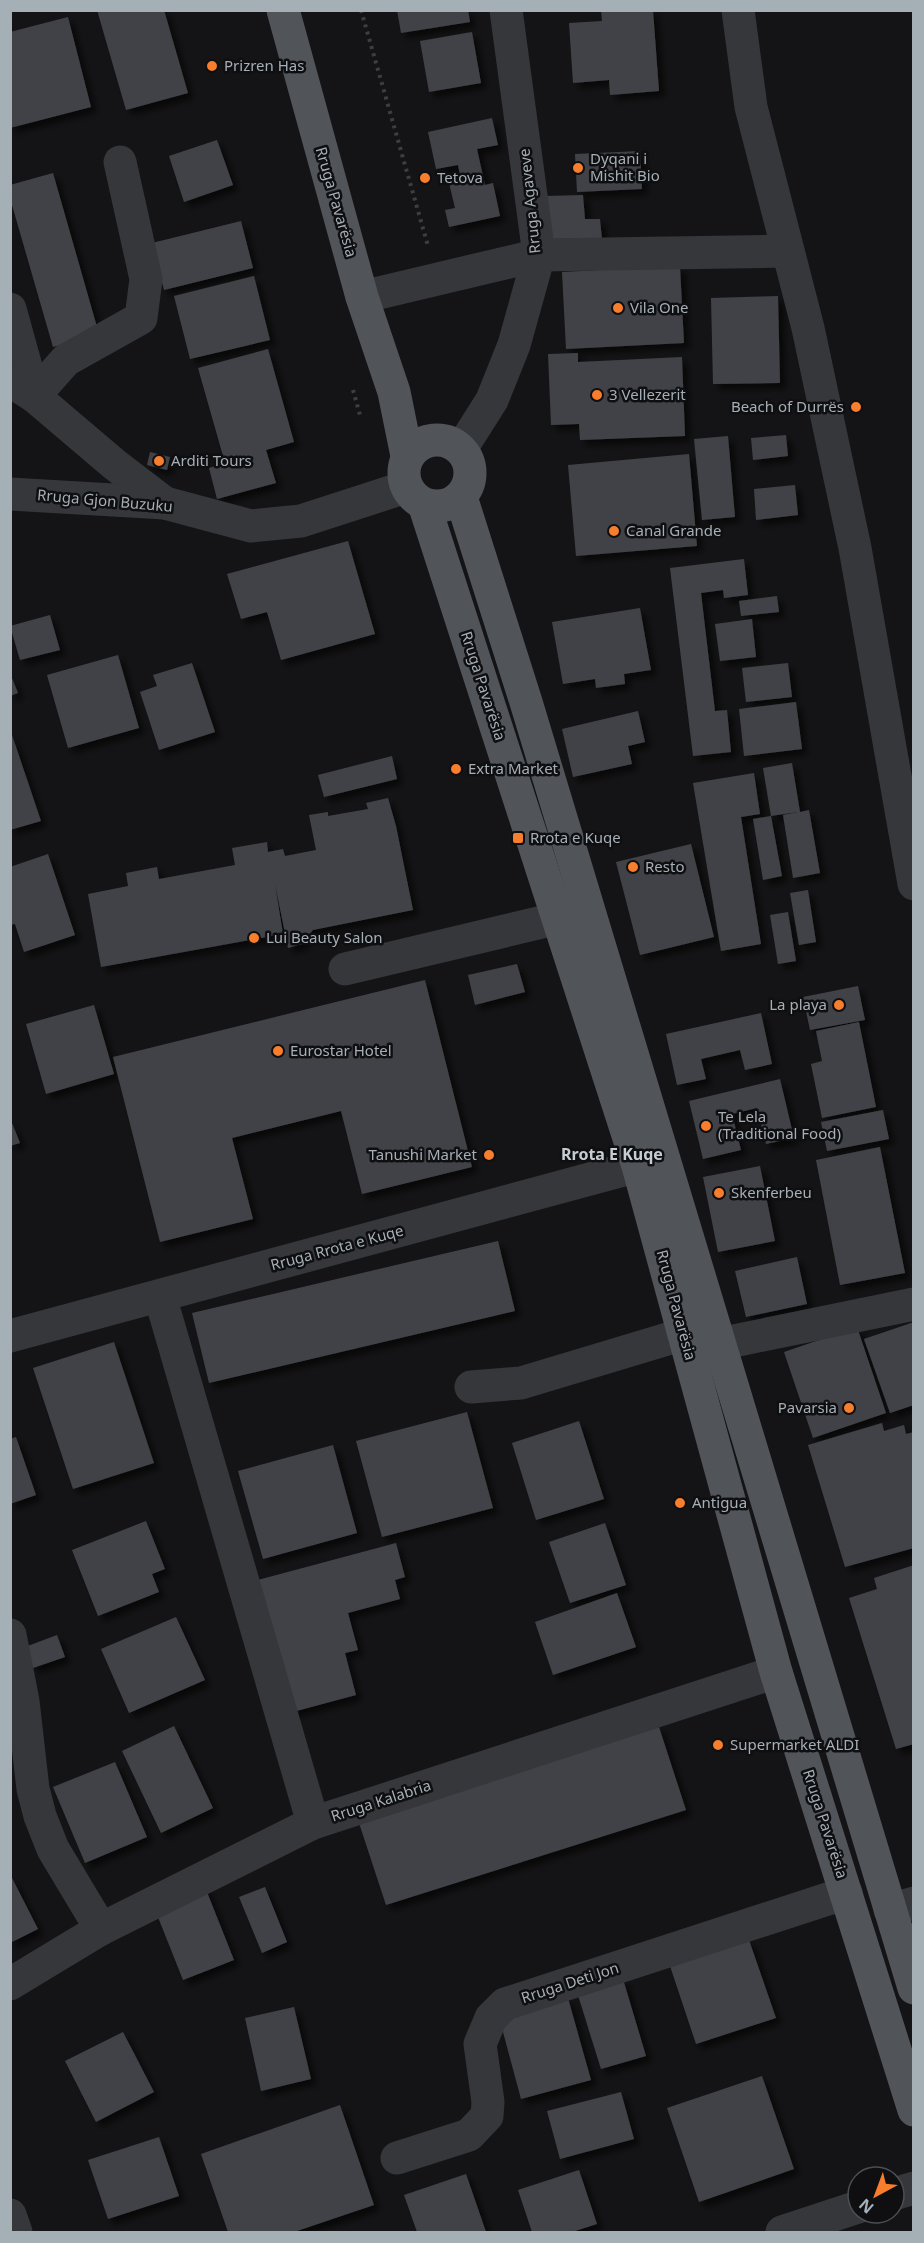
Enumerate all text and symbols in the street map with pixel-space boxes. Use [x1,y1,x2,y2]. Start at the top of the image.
place label: Prizren Has [224,55,304,75]
marker: Prizren Has [205,59,219,73]
street label: Rruga Pavarësia [312,144,362,259]
street label: Rruga Agaveve [514,148,544,255]
place label: Dyqani i Mishit Bio [590,148,660,185]
marker: Dyqani i Mishit Bio [571,161,585,175]
place label: Tetova [437,167,483,187]
marker: Tetova [418,171,432,185]
place label: Vila One [630,297,689,317]
marker: Vila One [611,301,625,315]
place label: 3 Vellezerit [609,384,686,404]
marker: 3 Vellezerit [590,388,604,402]
place label: Beach of Durrës [731,396,844,416]
marker: Beach of Durrës [849,400,863,414]
place label: Arditi Tours [171,450,252,470]
marker: Arditi Tours [152,454,166,468]
street label: Rruga Gjon Buzuku [36,484,174,516]
place label: Canal Grande [626,520,722,540]
marker: Canal Grande [607,524,621,538]
street label: Rruga Pavarësia [457,629,511,743]
place label: Extra Market [468,758,559,778]
marker: Extra Market [449,762,463,776]
place label: Rrota e Kuqe [530,827,621,847]
marker: Rrota e Kuqe [511,831,525,845]
place label: Resto [645,856,684,876]
marker: Resto [626,860,640,874]
place label: Lui Beauty Salon [266,927,383,947]
marker: Lui Beauty Salon [247,931,261,945]
place label: La playa [769,994,827,1014]
marker: La playa [832,998,846,1012]
place label: Eurostar Hotel [290,1040,392,1060]
marker: Eurostar Hotel [271,1044,285,1058]
place label: Te Lela (Traditional Food) [718,1106,841,1143]
marker: Te Lela (Traditional Food) [699,1119,713,1133]
district label: Rrota E Kuqe [561,1143,663,1165]
place label: Tanushi Market [369,1144,478,1164]
marker: Tanushi Market [482,1148,496,1162]
place label: Skenferbeu [731,1182,812,1202]
marker: Skenferbeu [712,1186,726,1200]
street label: Rruga Rrota e Kuqe [268,1220,405,1274]
street label: Rruga Pavarësia [653,1247,701,1362]
place label: Pavarsia [778,1397,837,1417]
marker: Pavarsia [842,1401,856,1415]
place label: Antigua [692,1492,747,1512]
marker: Antigua [673,1496,687,1510]
place label: Supermarket ALDI [730,1734,859,1754]
marker: Supermarket ALDI [711,1738,725,1752]
street label: Rruga Pavarësia [799,1767,853,1881]
street label: Rruga Kalabria [328,1774,433,1826]
street label: Rruga Deti Jon [518,1957,621,2007]
north arrow [846,2165,906,2225]
text: N [854,2194,878,2219]

